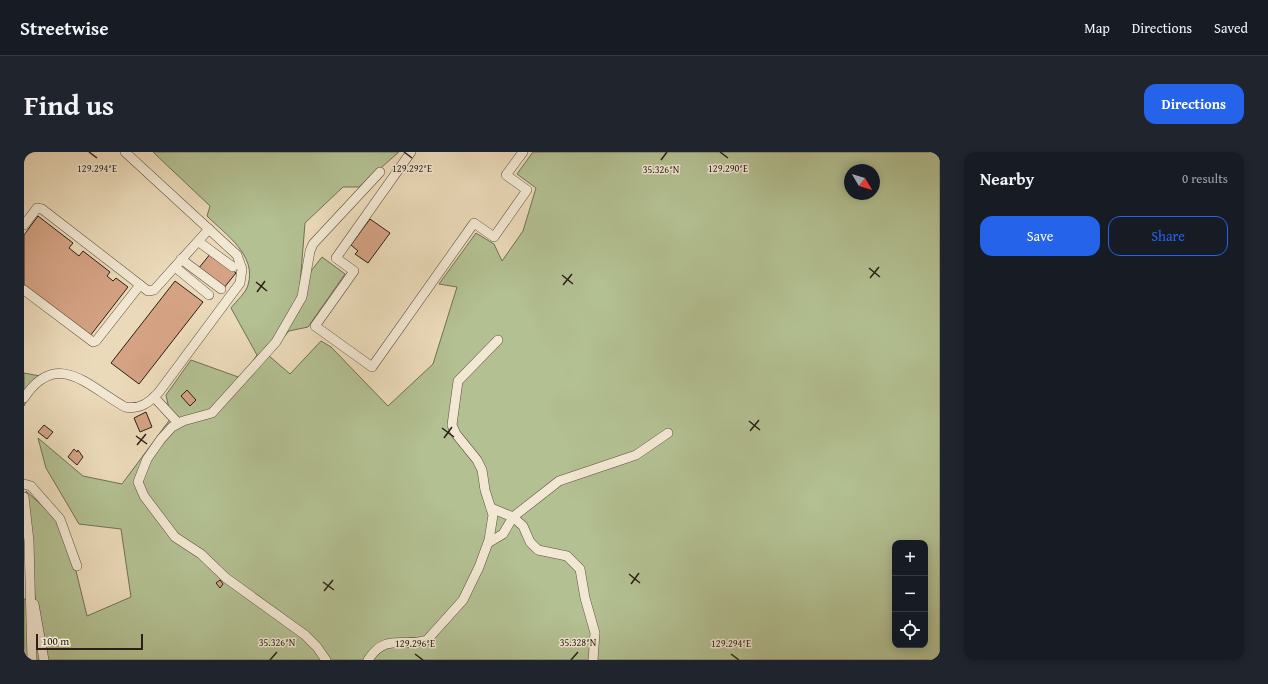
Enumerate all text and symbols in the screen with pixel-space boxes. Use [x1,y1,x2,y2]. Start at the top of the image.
text: Streetwise [20,14,109,42]
text: Map [1084,18,1110,38]
text: Directions [1132,18,1192,38]
text: Saved [1214,18,1248,38]
text: Find us [24,84,114,125]
button: Directions [1144,84,1244,124]
text: 129.294°E [77,161,117,176]
text: 129.292°E [392,161,432,176]
text: 129.290°E [708,161,748,176]
text: 35.326°N [643,162,680,177]
north arrow [844,164,880,200]
text: Nearby [980,166,1034,191]
text: 0 results [1182,169,1228,188]
button: Save [980,216,1100,256]
button: Share [1108,216,1228,256]
map controls [892,540,928,648]
button: + [892,540,928,576]
button: − [892,576,928,612]
button: locate [892,612,928,648]
scale bar [36,632,143,651]
text: 100 m [42,633,69,649]
text: 35.326°N [259,635,296,650]
text: 35.328°N [560,635,597,650]
text: 129.296°E [395,636,435,651]
text: 129.294°E [711,636,751,651]

